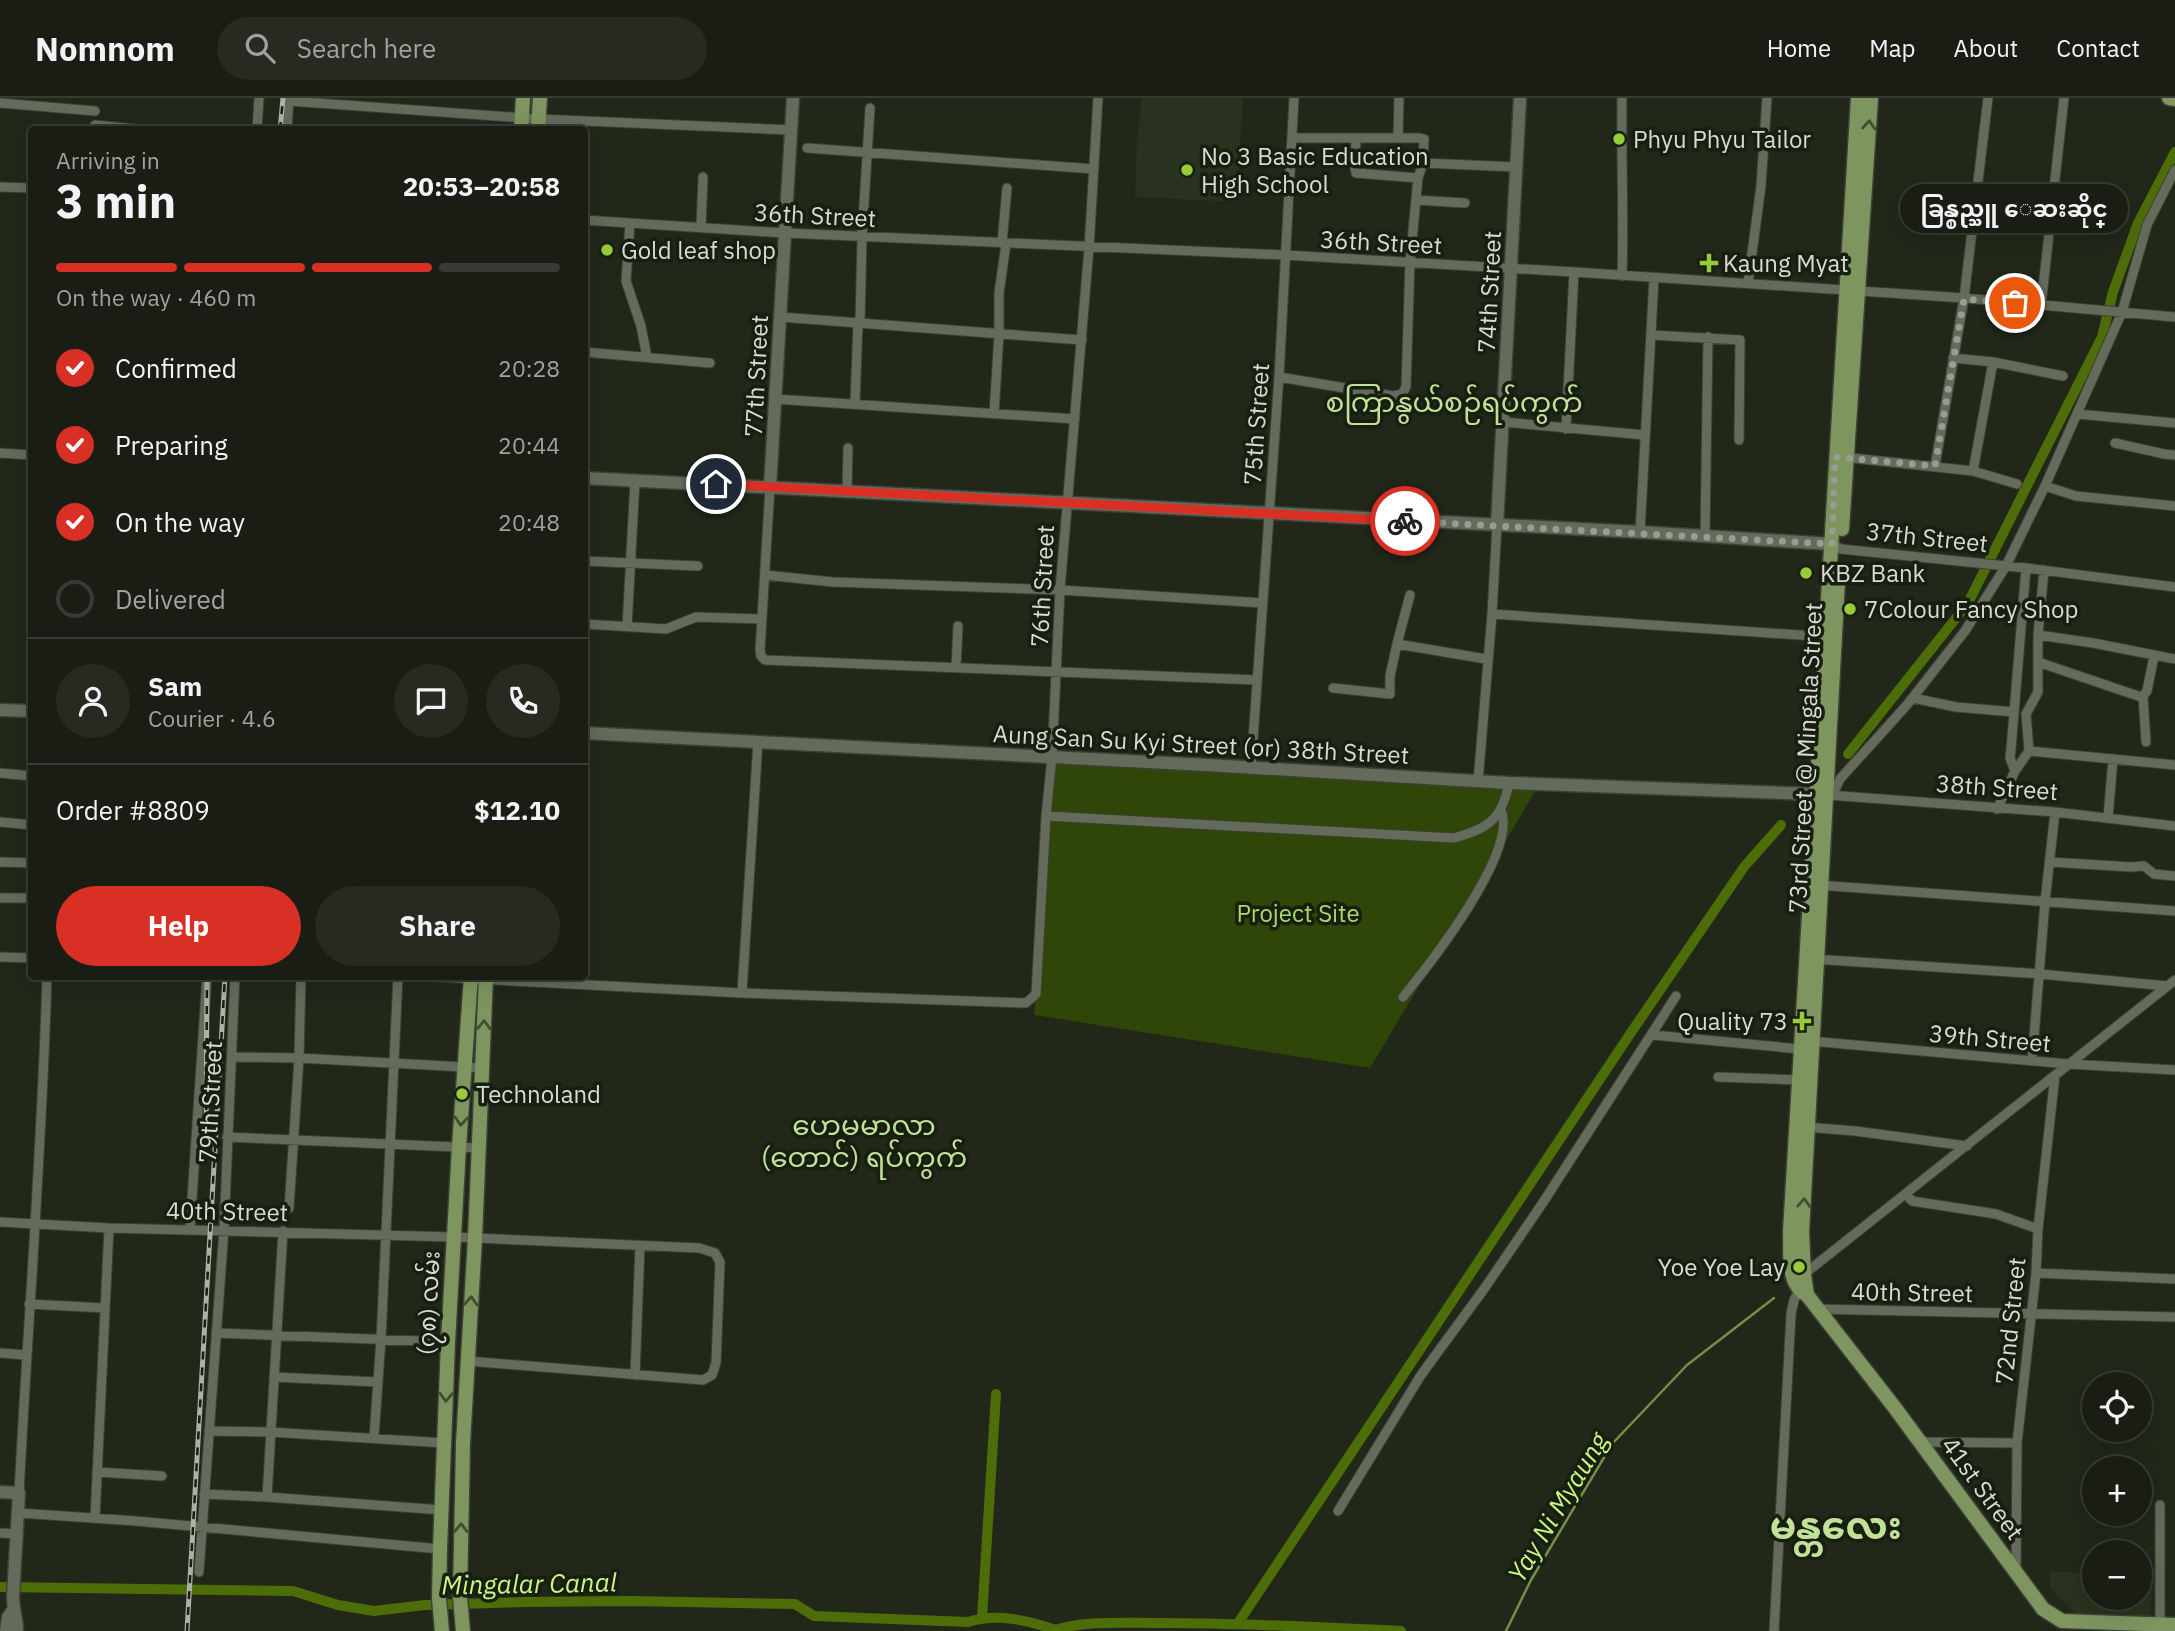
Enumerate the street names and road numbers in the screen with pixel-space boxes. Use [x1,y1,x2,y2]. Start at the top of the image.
street label: 36th Street [753,196,877,234]
street label: 36th Street [1319,223,1443,261]
street label: 74th Street [1470,230,1508,354]
street label: 77th Street [737,314,775,438]
street label: 75th Street [1236,362,1276,486]
street label: 37th Street [1864,515,1990,559]
street label: 76th Street [1023,524,1061,648]
street label: 73rd Street @ Mingala Street [1781,602,1829,914]
street label: Aung San Su Kyi Street (or) 38th Street [992,717,1410,771]
street label: 38th Street [1935,767,2059,807]
street label: 39th Street [1928,1017,2052,1059]
street label: 79th Street [191,1040,229,1164]
street label: 40th Street [166,1194,288,1228]
street label: (၇၈) လမ်း [409,1250,451,1356]
street label: 72nd Street [1987,1256,2033,1386]
street label: 40th Street [1851,1275,1973,1309]
street label: 41st Street [1935,1430,2031,1546]

